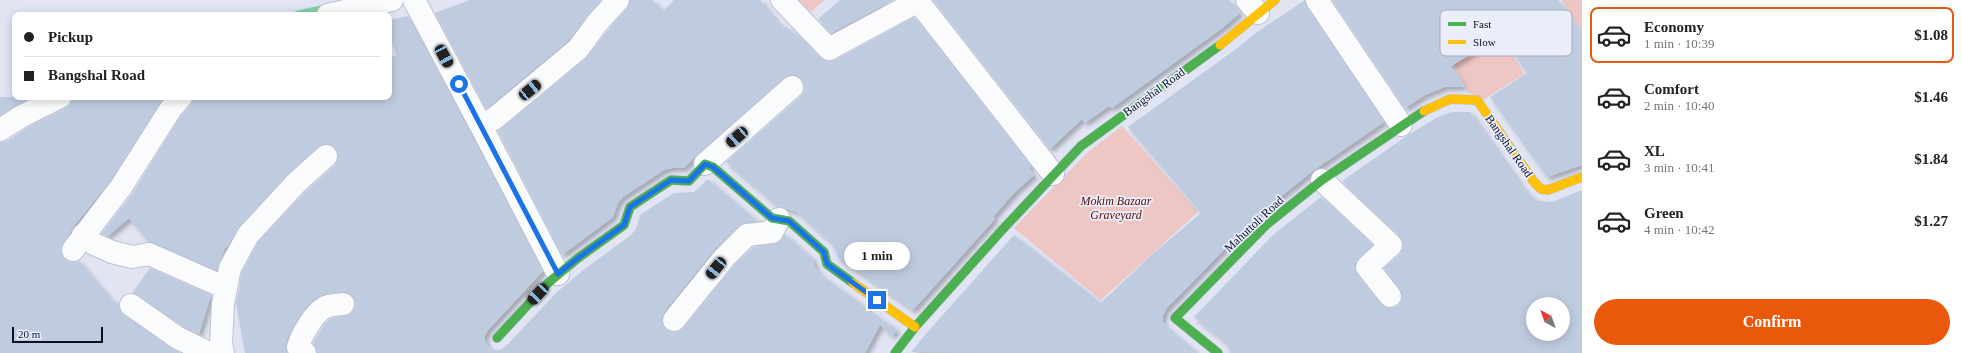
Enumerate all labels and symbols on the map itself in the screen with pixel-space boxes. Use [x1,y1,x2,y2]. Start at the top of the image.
legend [1440,10,1572,56]
text: Fast [1473,18,1491,30]
text: Slow [1473,36,1496,48]
car [433,43,455,69]
street label: Bangshal Road [1120,65,1188,119]
route start [450,75,468,93]
car [517,78,543,102]
street label: Bangshal Road [1482,112,1536,180]
car [724,125,750,149]
street label: Mahuttoli Road [1222,193,1286,255]
park label: Mokim Bazaar Graveyard [1080,194,1152,222]
callout: 1 min [844,242,910,270]
car [704,255,728,281]
car [525,281,551,307]
route end [868,291,886,309]
north arrow [1526,297,1570,341]
scale bar [12,325,103,344]

